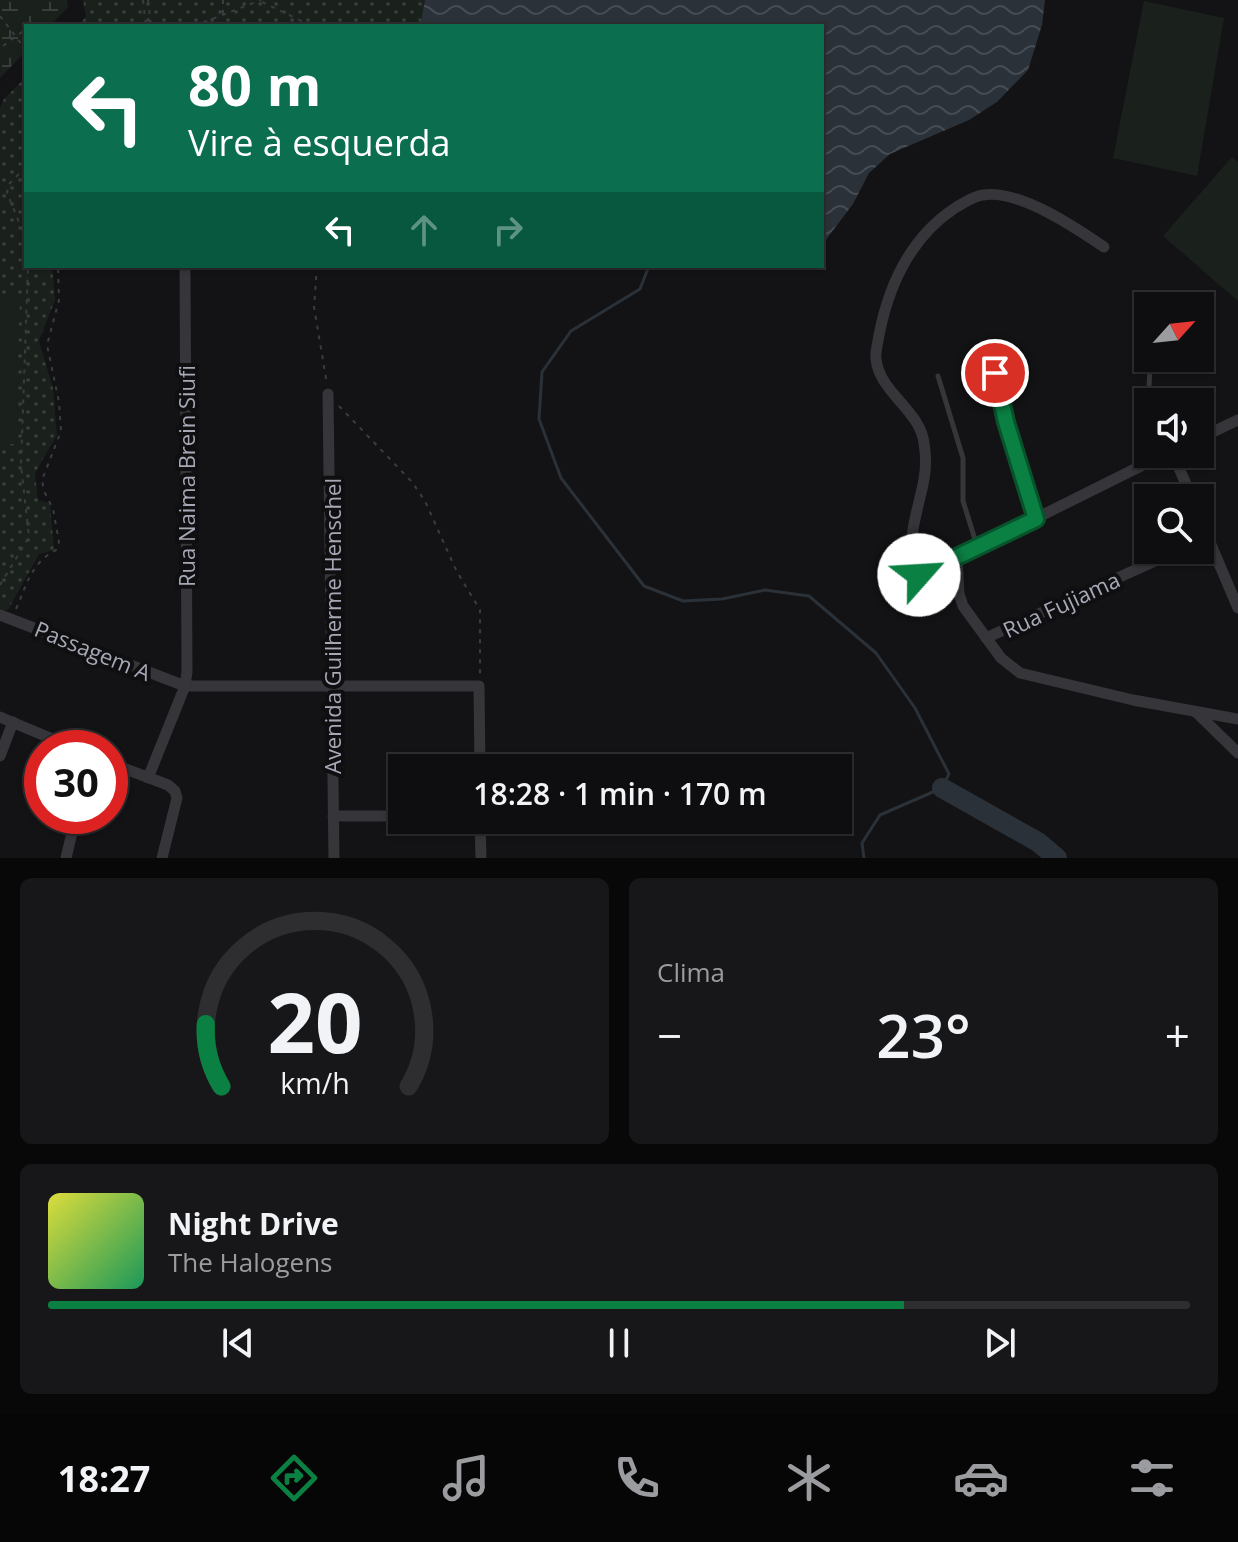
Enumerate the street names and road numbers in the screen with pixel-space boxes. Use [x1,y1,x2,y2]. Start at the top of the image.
street label: Rua Naima Brein Siufi [171,365,201,587]
street label: Avenida Guilherme Henschel [317,478,347,774]
street label: Rua Fujiama [998,564,1124,644]
street label: Passagem A [30,613,156,687]

